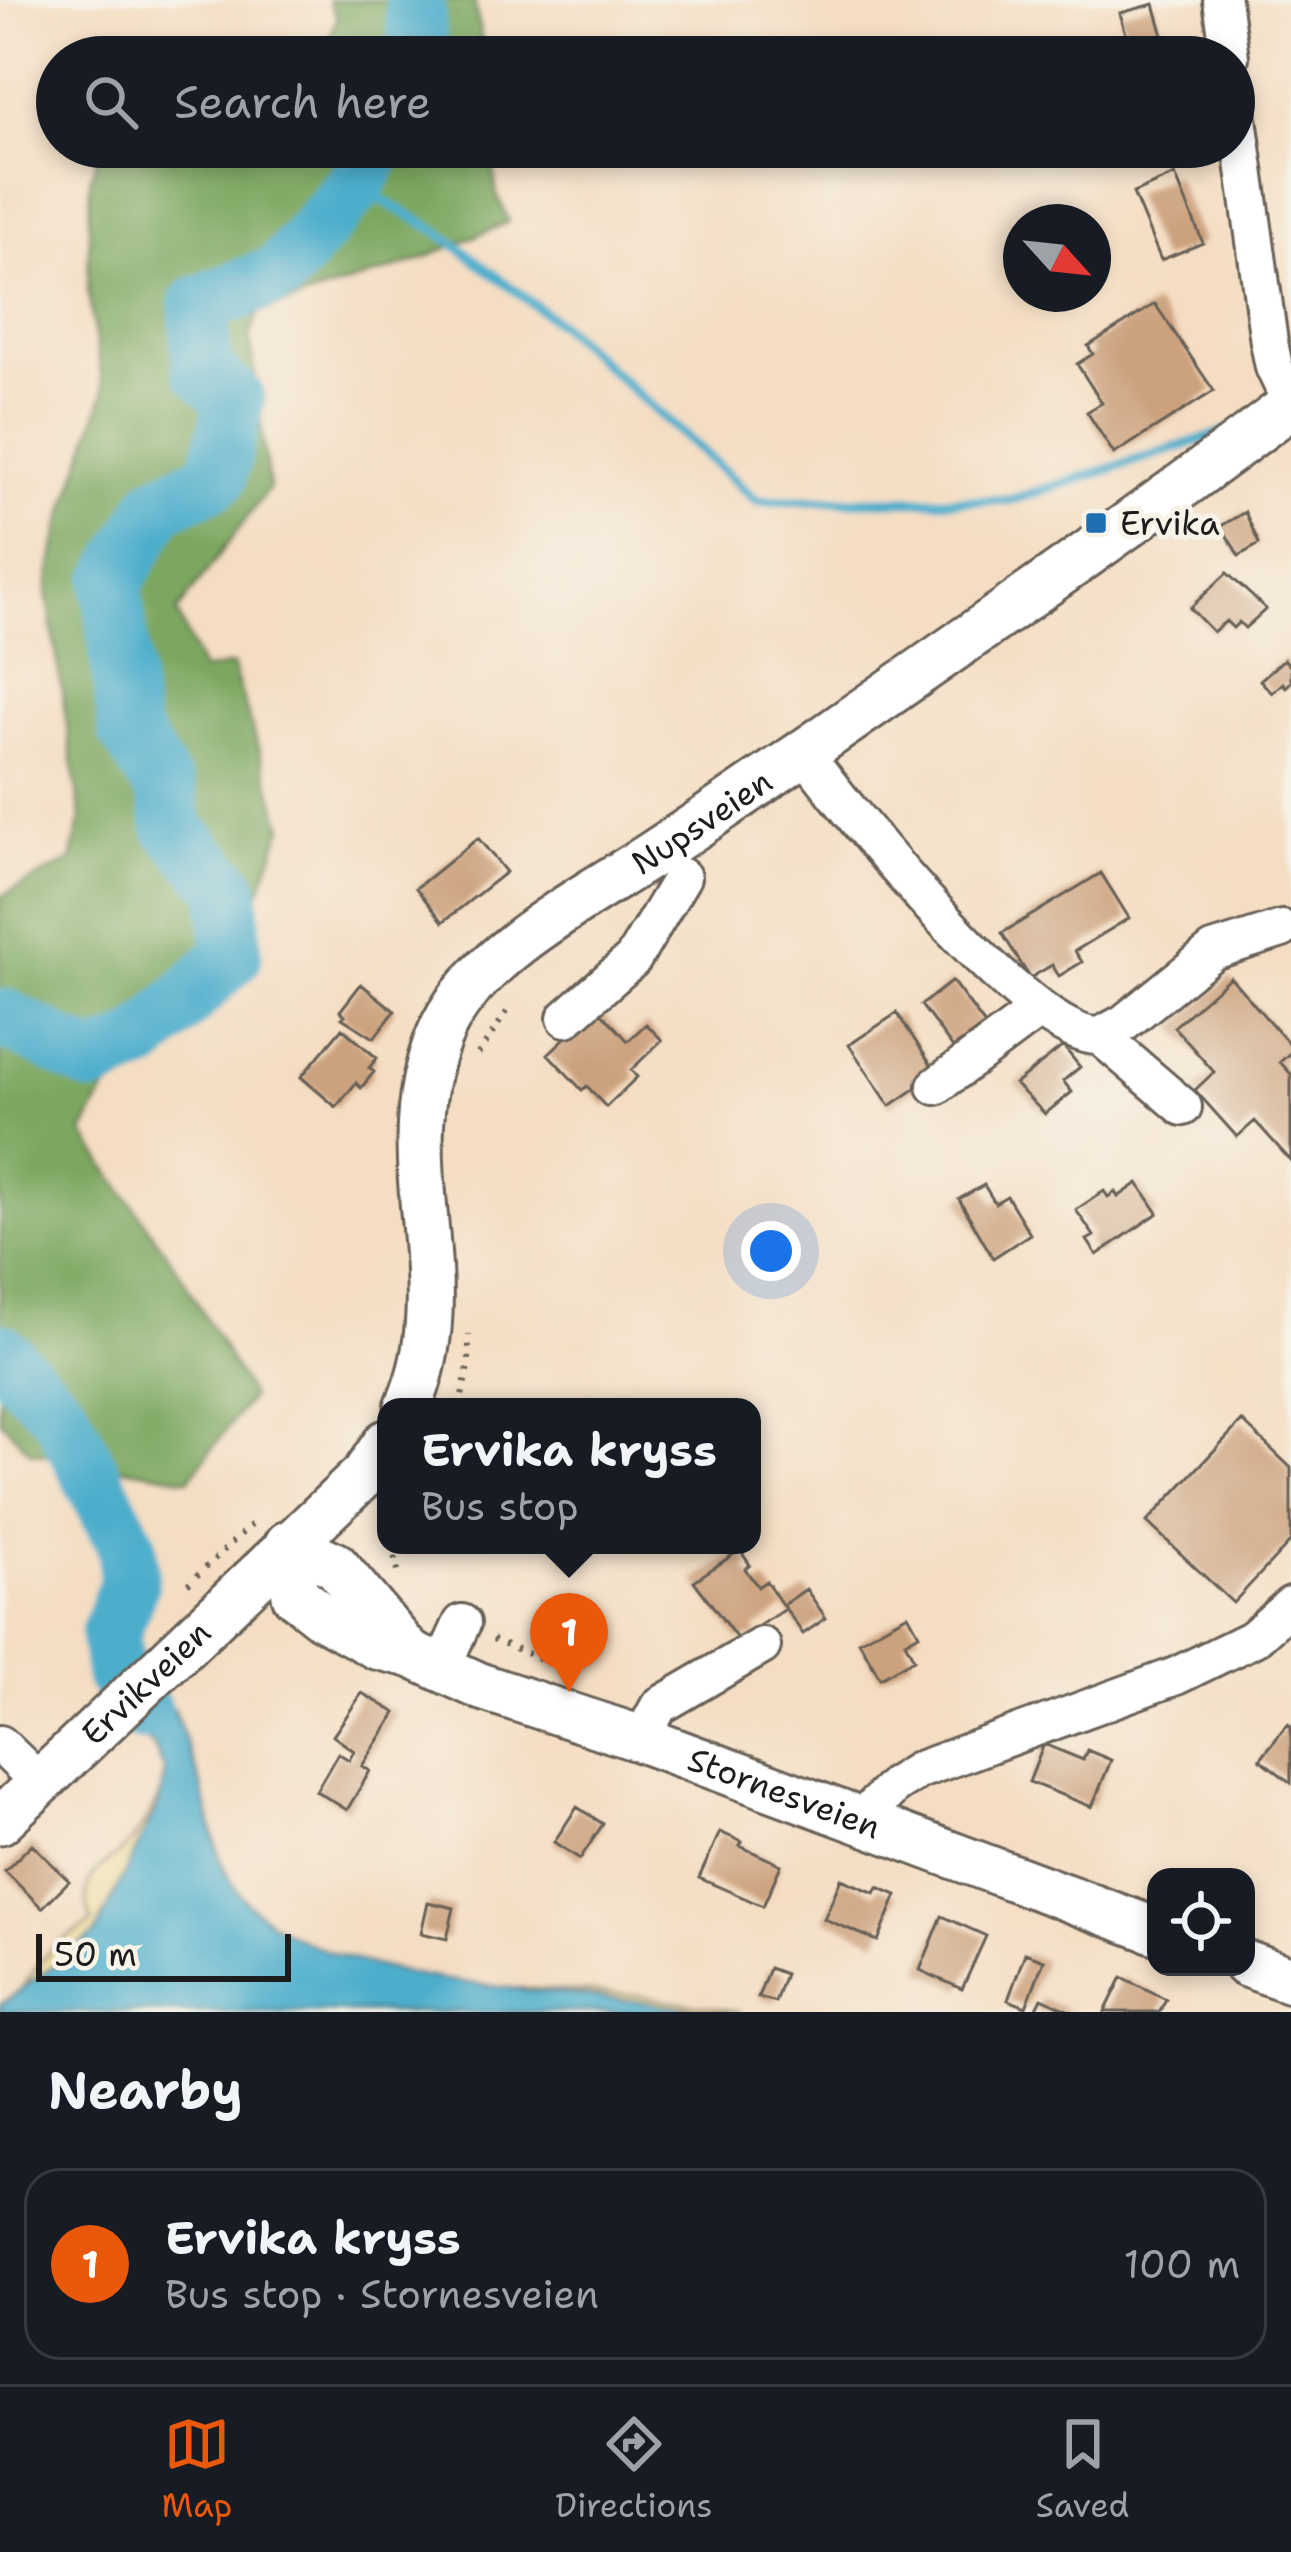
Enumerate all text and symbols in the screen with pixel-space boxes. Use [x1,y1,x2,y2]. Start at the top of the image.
search box [36,36,1255,168]
icon: search [78,69,144,135]
text: Search here [174,72,431,132]
north arrow [1003,204,1111,312]
place label: Ervika [1120,501,1220,546]
marker: Ervika [1083,510,1109,536]
street label: Nupsveien [622,758,781,885]
your location [741,1221,801,1281]
popup [377,1398,761,1554]
text: Ervika kryss [421,1420,717,1480]
text: Bus stop [421,1480,579,1532]
pin: 1 [530,1593,608,1692]
street label: Ervikveien [71,1610,220,1755]
street label: Stornesveien [682,1736,887,1849]
map controls [1147,1868,1255,1976]
button: locate [1147,1868,1255,1976]
scale bar [36,1928,291,1981]
text: 50 m [54,1932,137,1977]
text: Nearby [48,2056,243,2124]
text: Ervika kryss [165,2208,461,2268]
text: 1 [81,2238,99,2290]
text: 100 m [1124,2238,1240,2290]
text: Bus stop · Stornesveien [165,2268,599,2320]
tab: Map [162,2411,232,2528]
tab: Directions [555,2411,713,2528]
tab: Saved [1036,2411,1129,2528]

